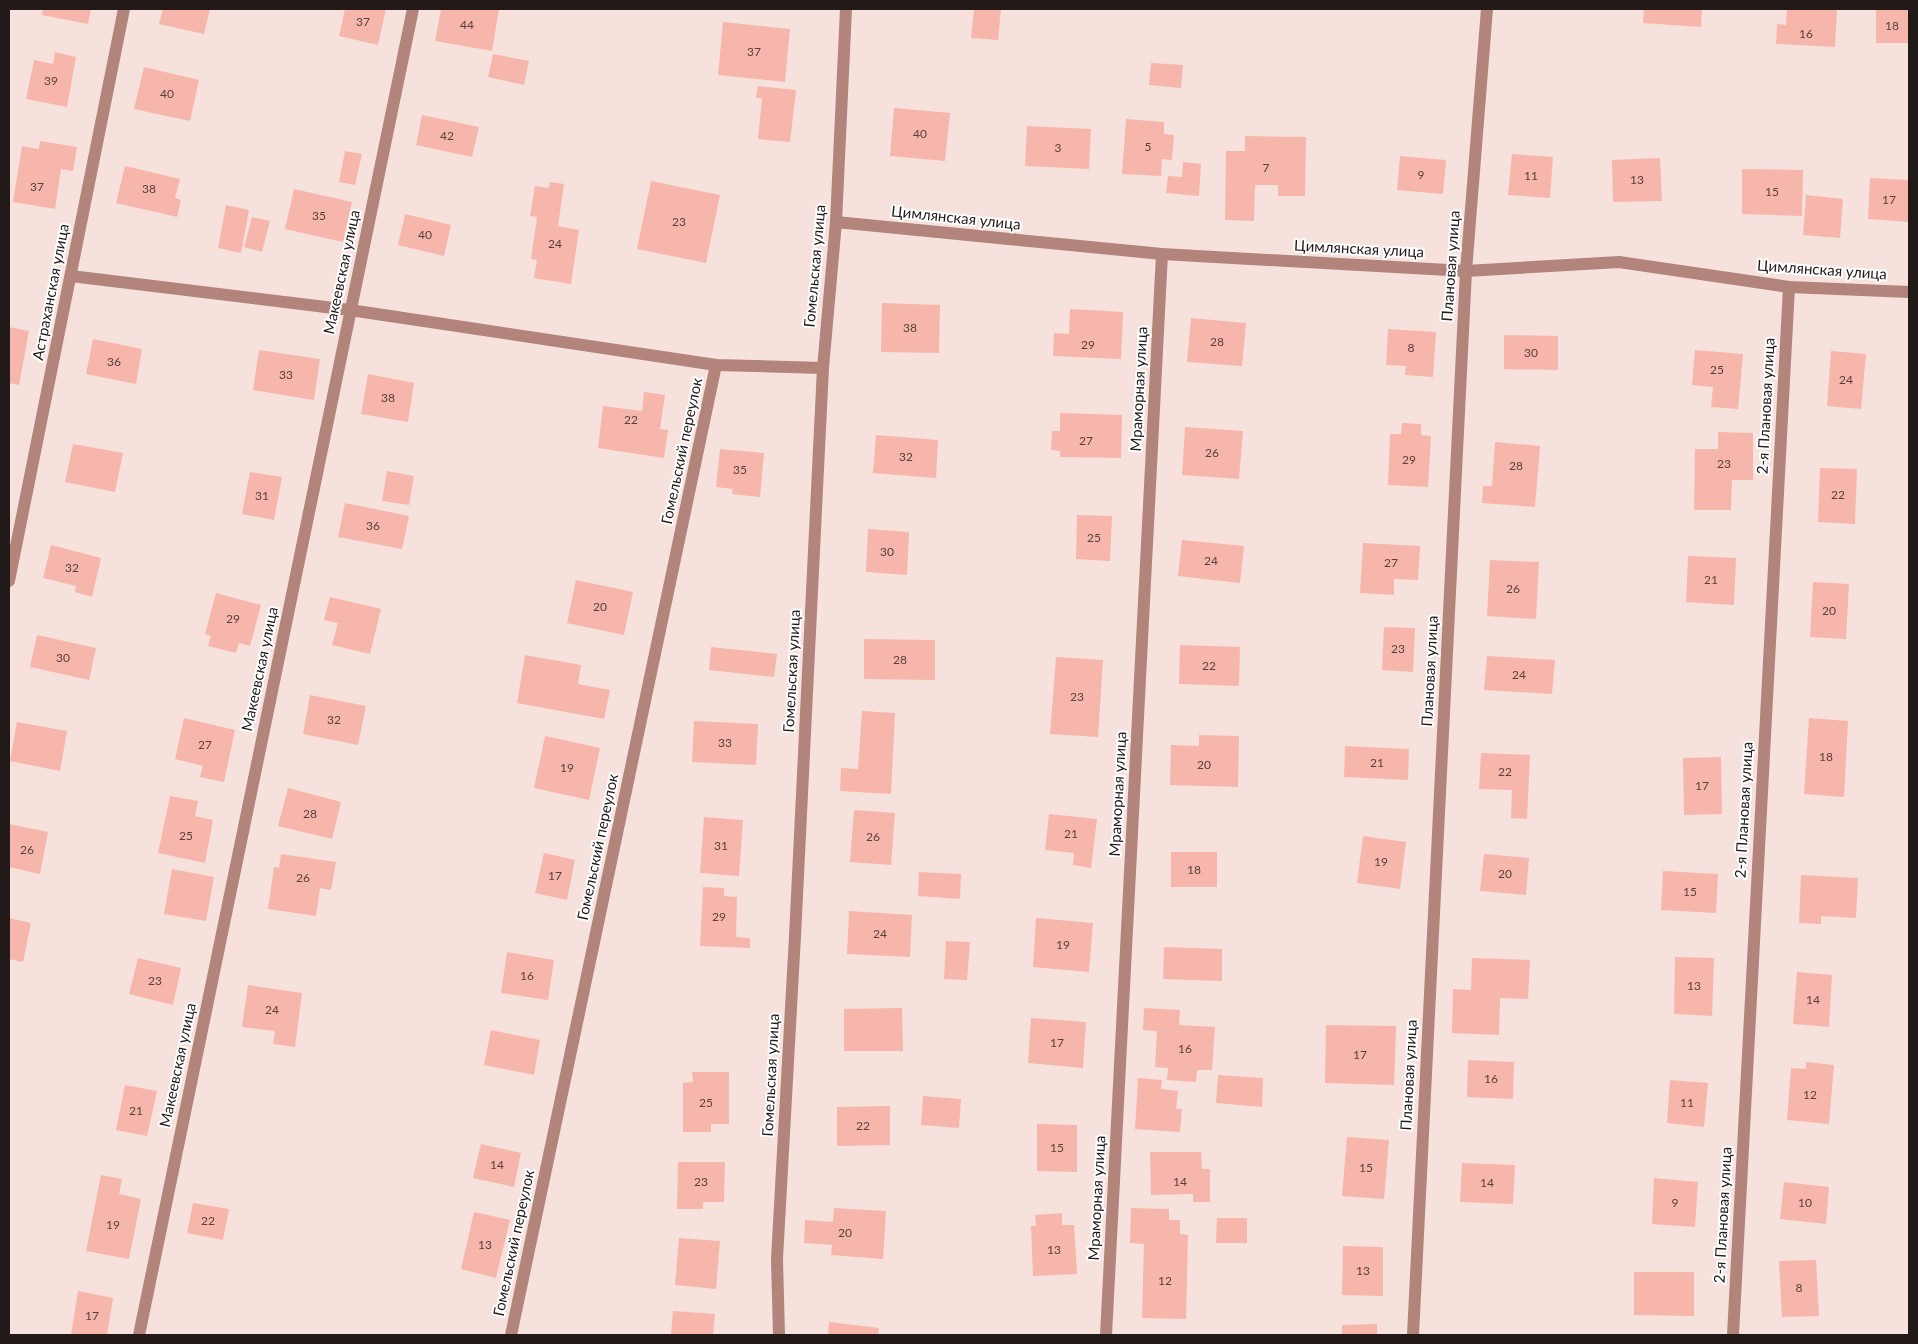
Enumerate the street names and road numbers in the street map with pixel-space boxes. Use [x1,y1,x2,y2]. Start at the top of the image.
street label: Цимлянская улица [891,201,1022,233]
street label: Гомельская улица [800,204,828,328]
street label: Макеевская улица [319,208,363,336]
street label: Плановая улица [1437,210,1463,322]
street label: Астраханская улица [28,222,72,362]
street label: Цимлянская улица [1294,236,1424,260]
street label: Цимлянская улица [1757,255,1888,283]
street label: Мраморная улица [1126,326,1150,452]
street label: 2-я Плановая улица [1752,337,1778,475]
street label: Гомельский переулок [657,376,705,526]
street label: Макеевская улица [237,605,281,733]
street label: Гомельская улица [779,609,803,733]
street label: Плановая улица [1417,615,1441,727]
street label: Мраморная улица [1105,731,1129,857]
street label: 2-я Плановая улица [1730,741,1756,879]
street label: Гомельский переулок [573,772,621,922]
street label: Макеевская улица [155,1001,199,1129]
street label: Гомельская улица [758,1013,782,1137]
street label: Плановая улица [1396,1019,1420,1131]
street label: Мраморная улица [1084,1135,1108,1261]
street label: 2-я Плановая улица [1709,1146,1735,1284]
street label: Гомельский переулок [489,1168,537,1318]

